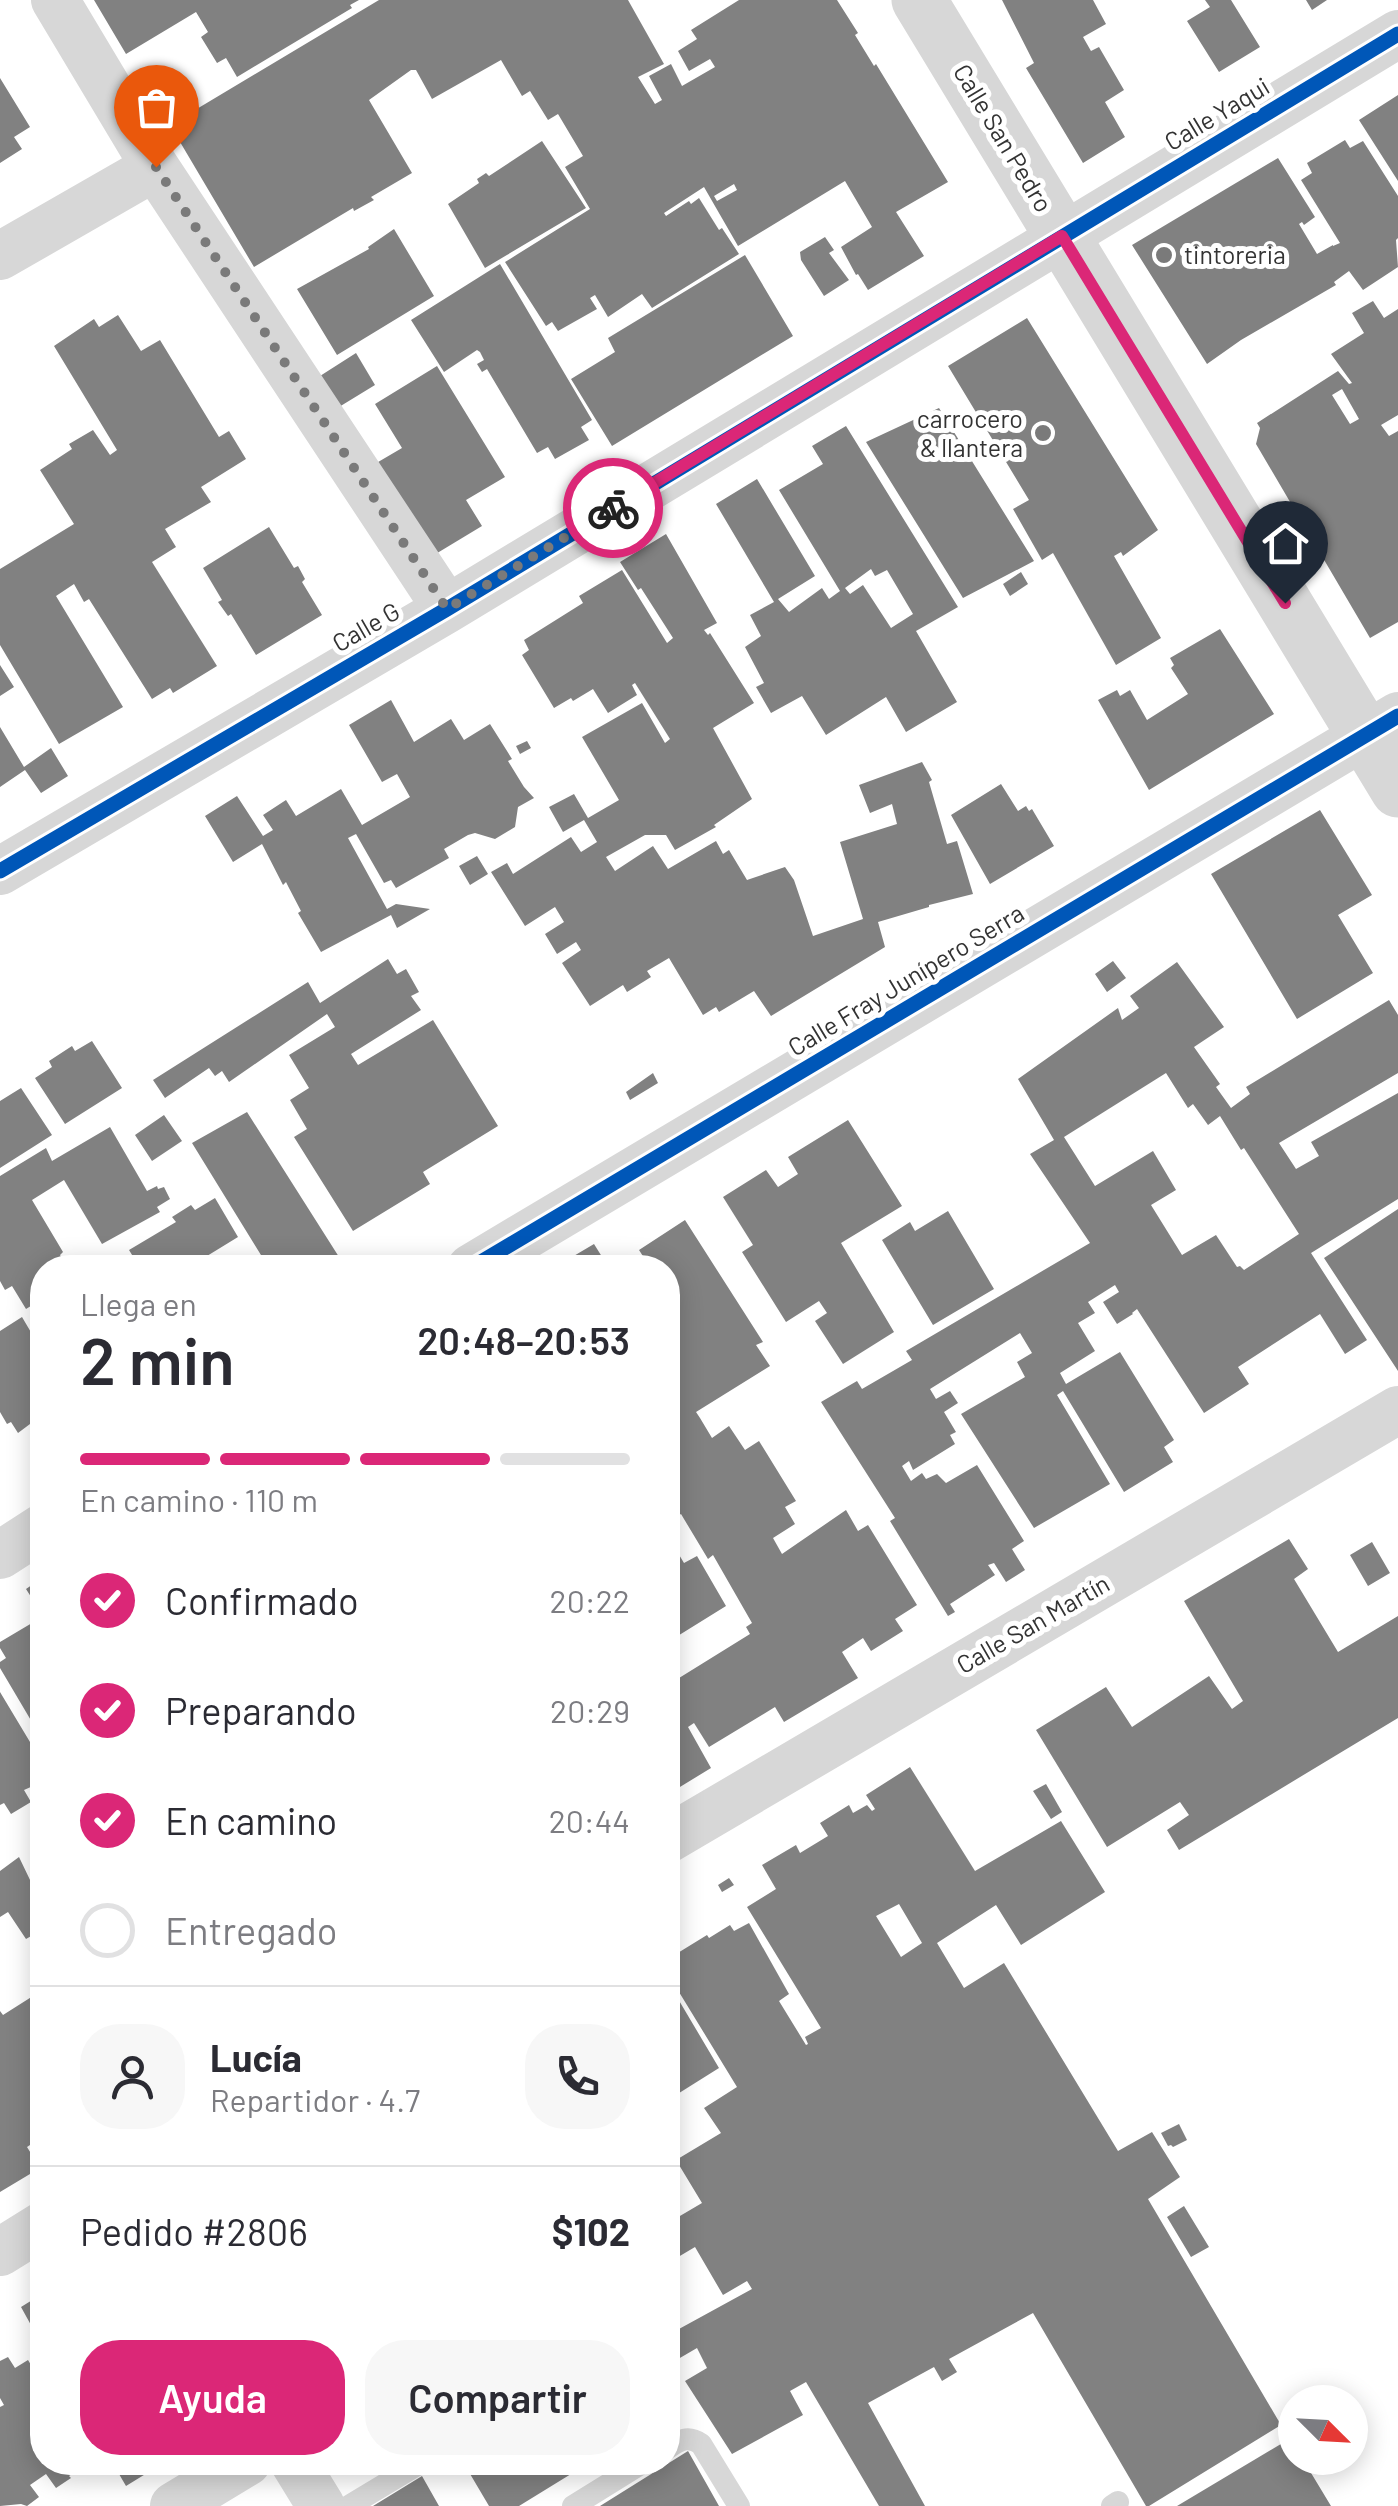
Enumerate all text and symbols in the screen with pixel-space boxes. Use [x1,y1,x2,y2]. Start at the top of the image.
street label: Calle San Pedro [948,58,1060,217]
pin [114,65,199,168]
street label: Calle Yaqui [1159,70,1274,156]
icon: bag [129,80,184,135]
place label: tintoreria [1184,239,1286,269]
marker: tintoreria [1153,244,1175,266]
place label: carrocero & llantera [917,403,1023,462]
marker: carrocero & llantera [1032,422,1054,444]
courier [563,458,663,558]
icon: bike [586,481,641,536]
pin [1243,501,1328,604]
icon: home [1258,516,1313,571]
street label: Calle G [326,595,405,657]
street label: Calle Fray Junípero Serra [782,897,1029,1061]
text: Llega en [80,1284,197,1322]
text: 20:48–20:53 [417,1317,630,1363]
text: 2 min [80,1320,235,1398]
text: En camino · 110 m [80,1480,318,1518]
street label: Calle San Martín [951,1567,1114,1679]
icon: check [80,1573,135,1628]
text: Confirmado [165,1577,359,1623]
text: 20:22 [550,1581,630,1619]
icon: check [80,1683,135,1738]
text: Preparando [165,1687,357,1733]
text: 20:29 [550,1691,630,1729]
icon: check [80,1793,135,1848]
text: En camino [165,1797,337,1843]
text: 20:44 [549,1801,630,1839]
text: Entregado [165,1907,337,1953]
button: person [80,2024,185,2129]
button: phone [525,2024,630,2129]
text: Lucía [210,2034,302,2080]
text: Repartidor · 4.7 [210,2080,420,2118]
text: Pedido #2806 [80,2208,308,2254]
text: $102 [552,2208,630,2254]
button: Ayuda [80,2340,345,2455]
button: Compartir [365,2340,630,2455]
north arrow [1278,2385,1368,2475]
map controls [1278,2385,1368,2475]

